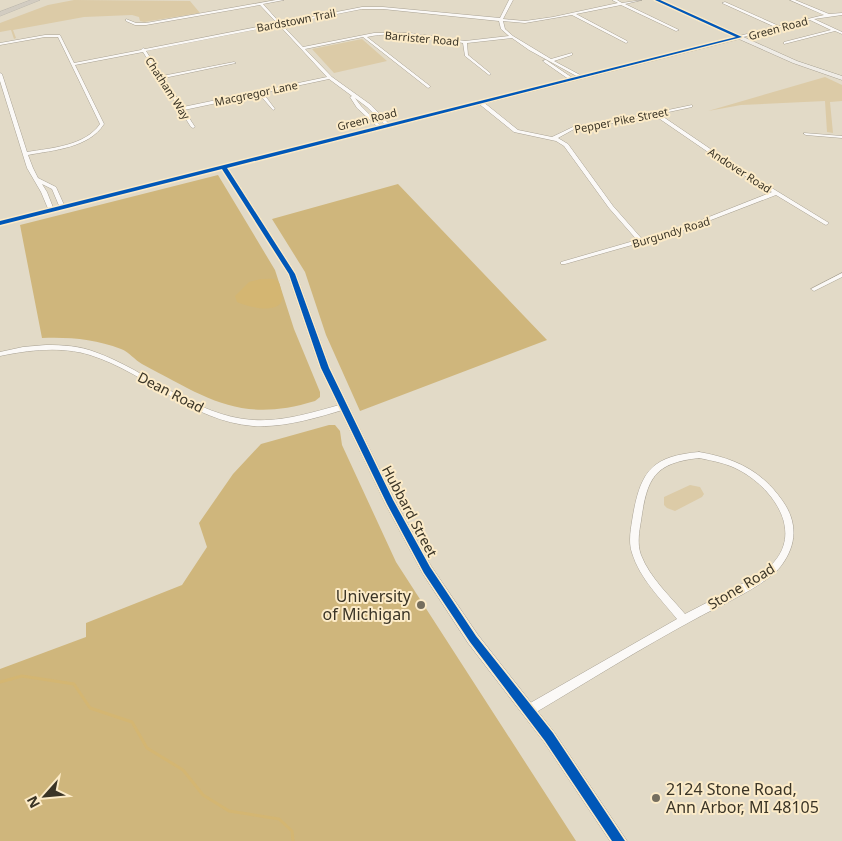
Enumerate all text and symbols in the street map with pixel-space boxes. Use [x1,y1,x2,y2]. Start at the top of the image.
street label: Bardstown Trail [255,5,337,35]
street label: Green Road [747,13,809,43]
street label: Barrister Road [384,27,460,49]
street label: Chatham Way [142,54,194,123]
street label: Macgregor Lane [213,77,299,109]
street label: Green Road [336,104,398,134]
street label: Pepper Pike Street [573,104,669,136]
street label: Andover Road [705,144,775,196]
street label: Burgundy Road [630,213,712,251]
street label: Dean Road [135,367,207,417]
street label: Hubbard Street [378,462,442,560]
street label: Stone Road [704,559,778,613]
place label: University of Michigan [323,585,412,625]
marker: University of Michigan [415,599,427,611]
north arrow [20,771,70,821]
place label: 2124 Stone Road, Ann Arbor, MI 48105 [666,778,819,818]
marker: 2124 Stone Road, Ann Arbor, MI 48105 [650,792,662,804]
text: N [22,793,44,812]

